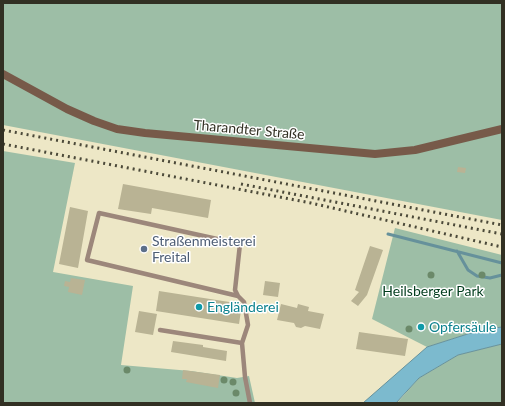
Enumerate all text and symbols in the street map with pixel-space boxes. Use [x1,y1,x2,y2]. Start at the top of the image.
street label: Tharandter Straße [193,117,305,143]
place label: Straßenmeisterei Freital [152,233,256,266]
marker: Straßenmeisterei Freital [139,244,149,254]
park label: Heilsberger Park [382,283,484,299]
place label: Engländerei [207,299,279,315]
marker: Engländerei [194,302,204,312]
place label: Opfersäule [429,319,496,335]
marker: Opfersäule [416,322,426,332]

